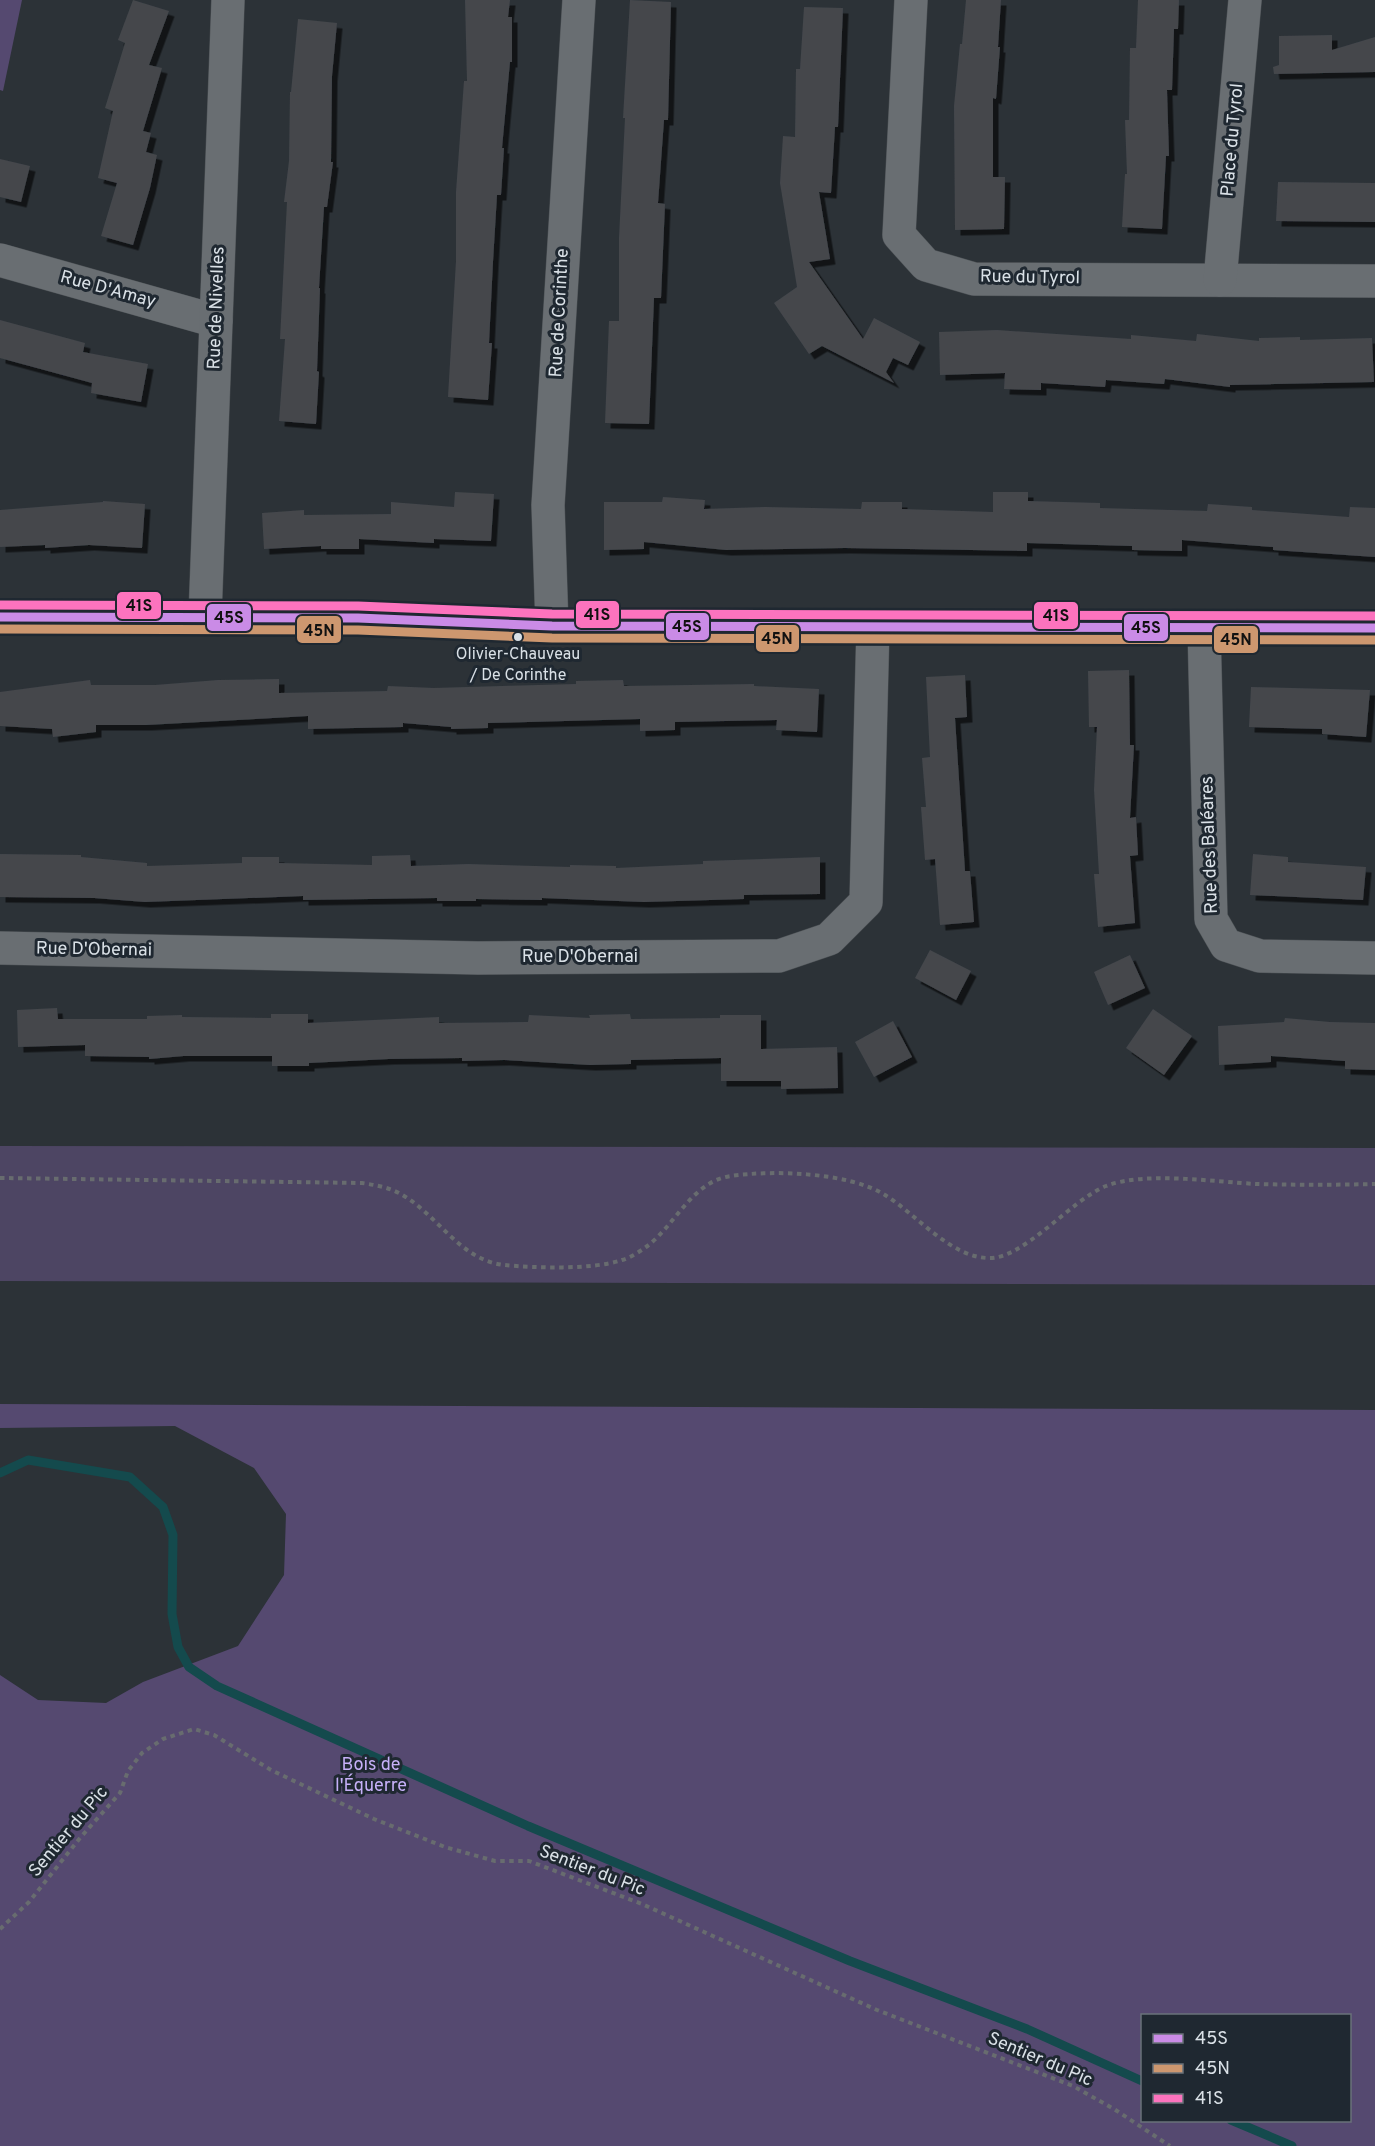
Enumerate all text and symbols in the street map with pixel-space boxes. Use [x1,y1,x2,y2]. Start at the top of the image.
street label: Place du Tyrol [1217,83,1249,197]
street label: Rue de Nivelles [203,246,231,370]
street label: Rue de Corinthe [545,248,575,378]
street label: Rue D'Amay [58,266,158,314]
street label: Rue du Tyrol [980,266,1080,290]
line badge: 41S [116,591,162,620]
text: 41S [126,597,152,617]
line badge: 41S [575,600,620,629]
line badge: 41S [1033,601,1079,630]
line badge: 45S [206,603,252,632]
text: 41S [584,606,610,626]
text: 41S [1043,607,1069,627]
text: 45S [214,609,244,629]
line badge: 45S [665,612,710,641]
line badge: 45S [1123,613,1169,642]
line badge: 45N [296,615,342,644]
text: 45S [672,618,702,638]
text: 45S [1131,619,1161,639]
text: 45N [303,622,335,642]
line badge: 45N [755,624,800,653]
line badge: 45N [1213,625,1259,654]
text: 45N [761,630,793,650]
marker: Olivier-Chauveau / De Corinthe [512,631,524,643]
text: 45N [1220,631,1252,651]
place label: Olivier-Chauveau / De Corinthe [456,645,580,686]
street label: Rue des Baléares [1196,776,1224,914]
street label: Rue D'Obernai [36,937,152,963]
street label: Rue D'Obernai [522,946,638,969]
park label: Bois de l'Équerre [335,1754,407,1798]
street label: Sentier du Pic [24,1782,114,1882]
street label: Sentier du Pic [536,1840,648,1902]
legend [1141,2014,1351,2122]
street label: Sentier du Pic [984,2028,1096,2092]
text: 45S [1195,2028,1228,2051]
text: 45N [1195,2058,1230,2081]
text: 41S [1195,2088,1224,2111]

